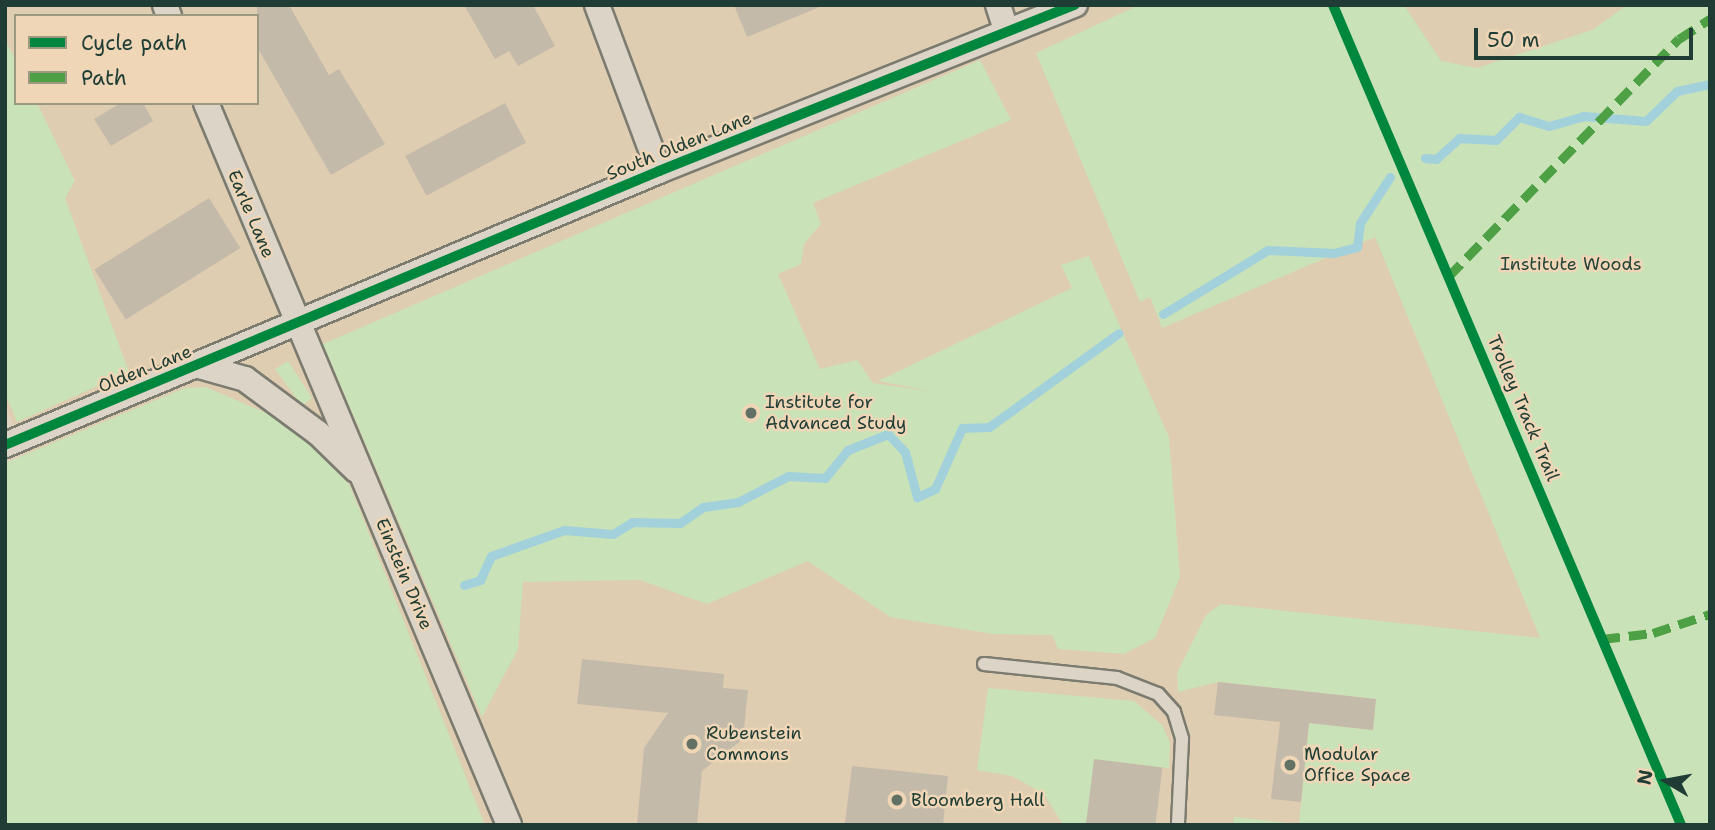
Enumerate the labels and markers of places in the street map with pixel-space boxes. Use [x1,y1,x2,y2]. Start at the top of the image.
place label: Institute for Advanced Study [765,392,906,434]
marker: Institute for Advanced Study [743,405,759,421]
place label: Rubenstein Commons [706,723,802,766]
marker: Rubenstein Commons [684,736,700,752]
place label: Modular Office Space [1304,744,1411,786]
marker: Modular Office Space [1282,757,1298,773]
place label: Bloomberg Hall [911,789,1045,811]
marker: Bloomberg Hall [889,792,905,808]

